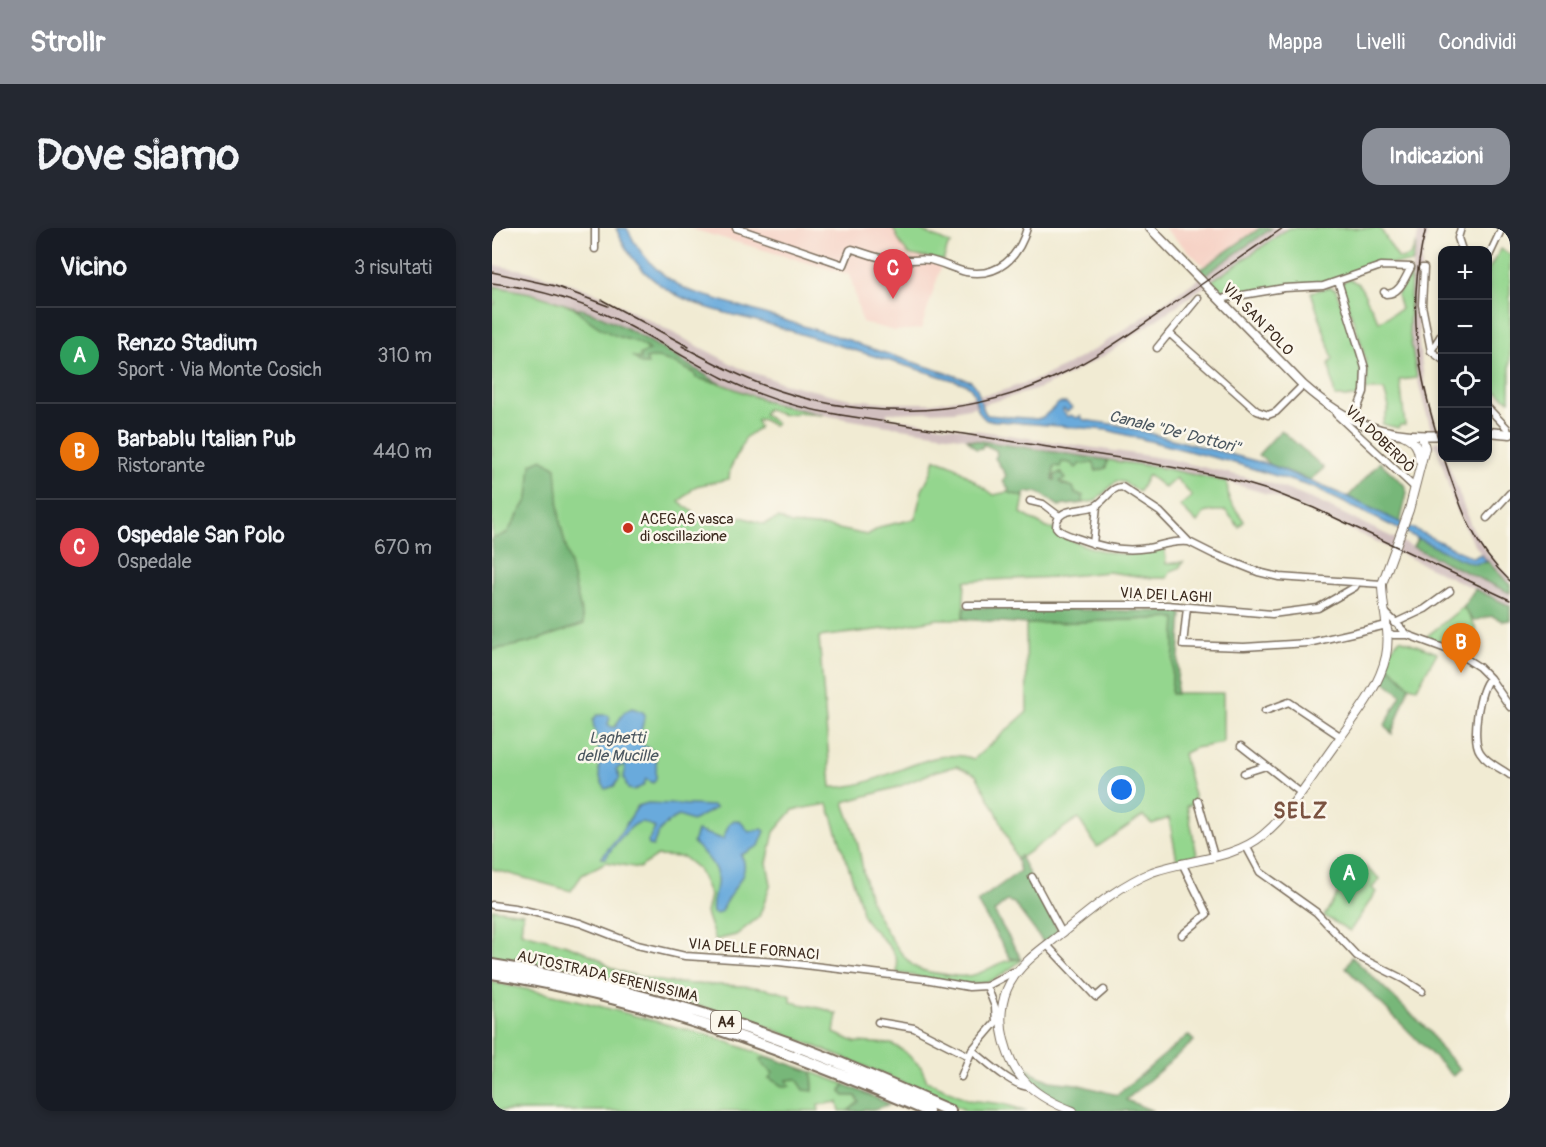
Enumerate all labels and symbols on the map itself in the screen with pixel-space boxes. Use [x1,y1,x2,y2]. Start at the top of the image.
pin: C [874,250,912,299]
street label: VIA SAN POLO [1218,279,1297,360]
street label: VIA DOBERDÒ [1341,401,1419,477]
water label: Canale "De' Dottori" [1107,406,1244,458]
place label: ACEGAS vasca di oscillazione [640,510,734,546]
marker: ACEGAS vasca di oscillazione [621,521,635,535]
street label: VIA DEI LAGHI [1119,584,1213,607]
pin: B [1442,624,1480,673]
water label: Laghetti delle Mucille [577,728,660,766]
your location [1107,775,1136,804]
district label: SELZ [1273,798,1329,825]
pin: A [1330,854,1368,904]
street label: VIA DELLE FORNACI [687,934,821,965]
street label: AUTOSTRADA SERENISSIMA [515,946,701,1007]
road number: A4 [711,1011,741,1033]

